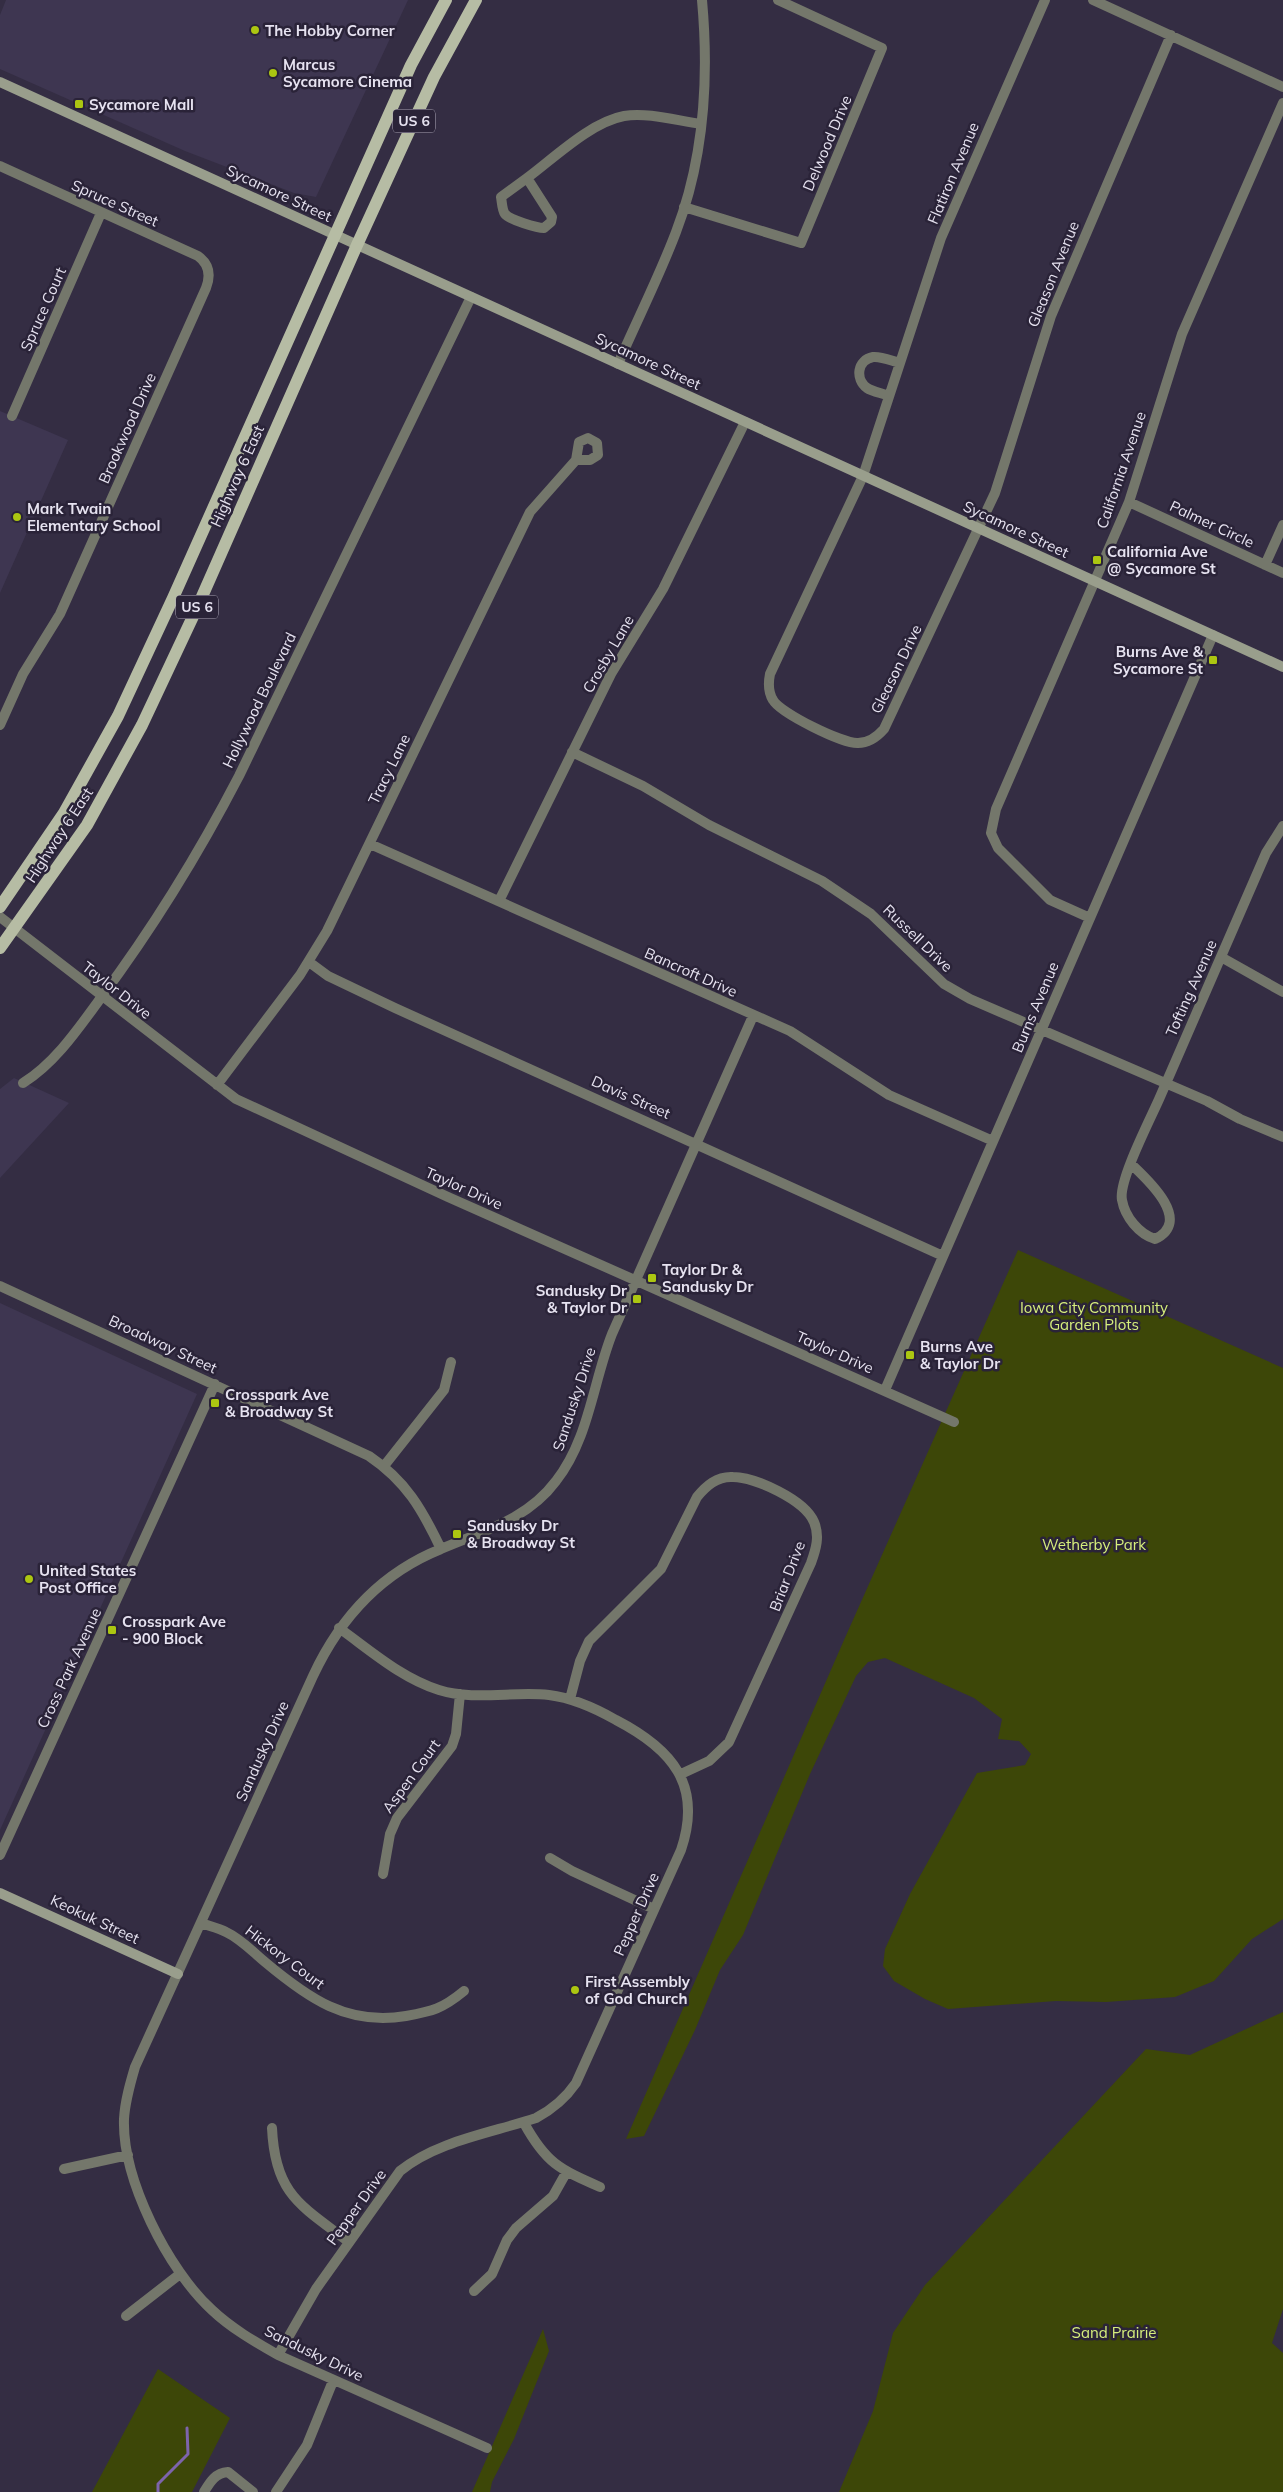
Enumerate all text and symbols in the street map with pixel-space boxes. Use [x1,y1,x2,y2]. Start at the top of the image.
place label: The Hobby Corner [265,21,395,40]
marker: The Hobby Corner [249,24,261,36]
place label: Marcus Sycamore Cinema [283,55,412,91]
marker: Marcus Sycamore Cinema [267,67,279,79]
street label: Delwood Drive [798,92,856,194]
place label: Sycamore Mall [89,95,194,114]
marker: Sycamore Mall [73,98,85,110]
road number: US 6 [393,110,435,132]
street label: Flatiron Avenue [923,119,983,227]
street label: Sycamore Street [223,160,335,226]
street label: Spruce Street [69,175,161,231]
street label: Gleason Avenue [1023,218,1083,330]
street label: Spruce Court [16,264,70,354]
street label: Sycamore Street [592,328,704,394]
street label: Brookwood Drive [94,370,160,486]
street label: California Avenue [1092,409,1150,531]
street label: Highway 6 East [206,422,268,530]
street label: Sycamore Street [960,496,1072,562]
street label: Palmer Circle [1167,496,1257,552]
place label: Mark Twain Elementary School [27,499,160,535]
marker: Mark Twain Elementary School [11,511,23,523]
place label: California Ave @ Sycamore St [1107,542,1216,578]
marker: California Ave @ Sycamore St [1091,554,1103,566]
road number: US 6 [176,596,218,618]
street label: Crosby Lane [578,612,638,696]
street label: Gleason Drive [866,621,926,717]
street label: Hollywood Boulevard [218,629,300,771]
place label: Burns Ave & Sycamore St [1113,642,1204,678]
marker: Burns Ave & Sycamore St [1207,654,1219,666]
street label: Tracy Lane [364,731,414,807]
street label: Highway 6 East [21,784,97,886]
street label: Russell Drive [879,900,957,976]
street label: Tofting Avenue [1161,937,1221,1039]
street label: Bancroft Drive [642,943,740,1001]
street label: Taylor Drive [79,957,155,1023]
street label: Burns Avenue [1007,959,1063,1055]
street label: Davis Street [589,1071,673,1123]
street label: Taylor Drive [422,1163,506,1213]
place label: Taylor Dr & Sandusky Dr [662,1260,753,1296]
marker: Taylor Dr & Sandusky Dr [646,1272,658,1284]
place label: Sandusky Dr & Taylor Dr [536,1281,627,1317]
marker: Sandusky Dr & Taylor Dr [631,1293,643,1305]
park label: Iowa City Community Garden Plots [1020,1298,1168,1334]
street label: Broadway Street [106,1311,220,1377]
street label: Taylor Drive [793,1327,877,1377]
place label: Burns Ave & Taylor Dr [920,1337,1000,1373]
street label: Sandusky Drive [548,1345,600,1453]
marker: Burns Ave & Taylor Dr [904,1349,916,1361]
place label: Crosspark Ave & Broadway St [225,1385,333,1421]
marker: Crosspark Ave & Broadway St [209,1397,221,1409]
place label: Sandusky Dr & Broadway St [467,1516,575,1552]
marker: Sandusky Dr & Broadway St [451,1528,463,1540]
park label: Wetherby Park [1042,1535,1146,1554]
street label: Briar Drive [765,1538,809,1614]
place label: United States Post Office [39,1561,136,1597]
marker: United States Post Office [23,1573,35,1585]
street label: Cross Park Avenue [33,1605,105,1731]
place label: Crosspark Ave - 900 Block [122,1612,226,1648]
marker: Crosspark Ave - 900 Block [106,1624,118,1636]
street label: Sandusky Drive [231,1698,293,1804]
street label: Aspen Court [378,1736,444,1816]
street label: Pepper Drive [609,1869,663,1959]
street label: Keokuk Street [48,1890,142,1948]
street label: Hickory Court [242,1921,328,1993]
place label: First Assembly of God Church [585,1972,691,2008]
marker: First Assembly of God Church [569,1984,581,1996]
street label: Pepper Drive [322,2165,390,2249]
street label: Sandusky Drive [261,2321,367,2385]
park label: Sand Prairie [1072,2323,1156,2342]

